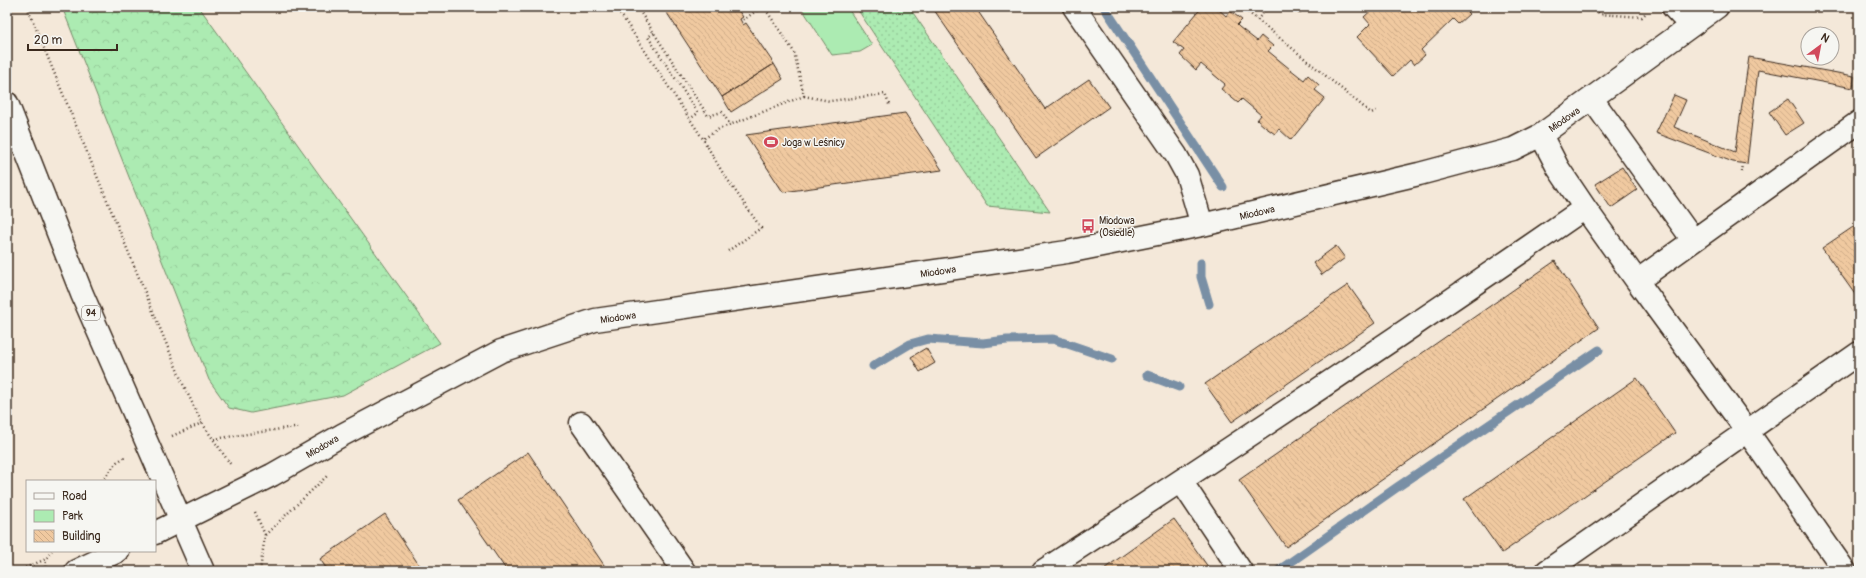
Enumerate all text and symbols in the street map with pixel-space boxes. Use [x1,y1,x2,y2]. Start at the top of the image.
scale bar [28,26,117,52]
north arrow [1800,26,1840,66]
text: N [1818,30,1832,46]
text: 20 m [34,33,63,48]
street label: Miodowa [1546,104,1583,135]
sports icon: Joga w Leśnicy [763,134,779,150]
place label: Joga w Leśnicy [782,137,845,149]
street label: Miodowa [1238,203,1276,223]
place label: Miodowa (Osiedle) [1099,215,1135,239]
bus stop icon: Miodowa (Osiedle) [1080,218,1096,234]
street label: Miodowa [920,264,957,280]
road number: 94 [82,306,100,320]
street label: Miodowa [600,310,637,326]
street label: Miodowa [304,433,341,461]
legend [26,480,156,552]
text: Road [62,489,87,504]
text: Park [62,509,83,524]
text: Building [62,529,101,544]

